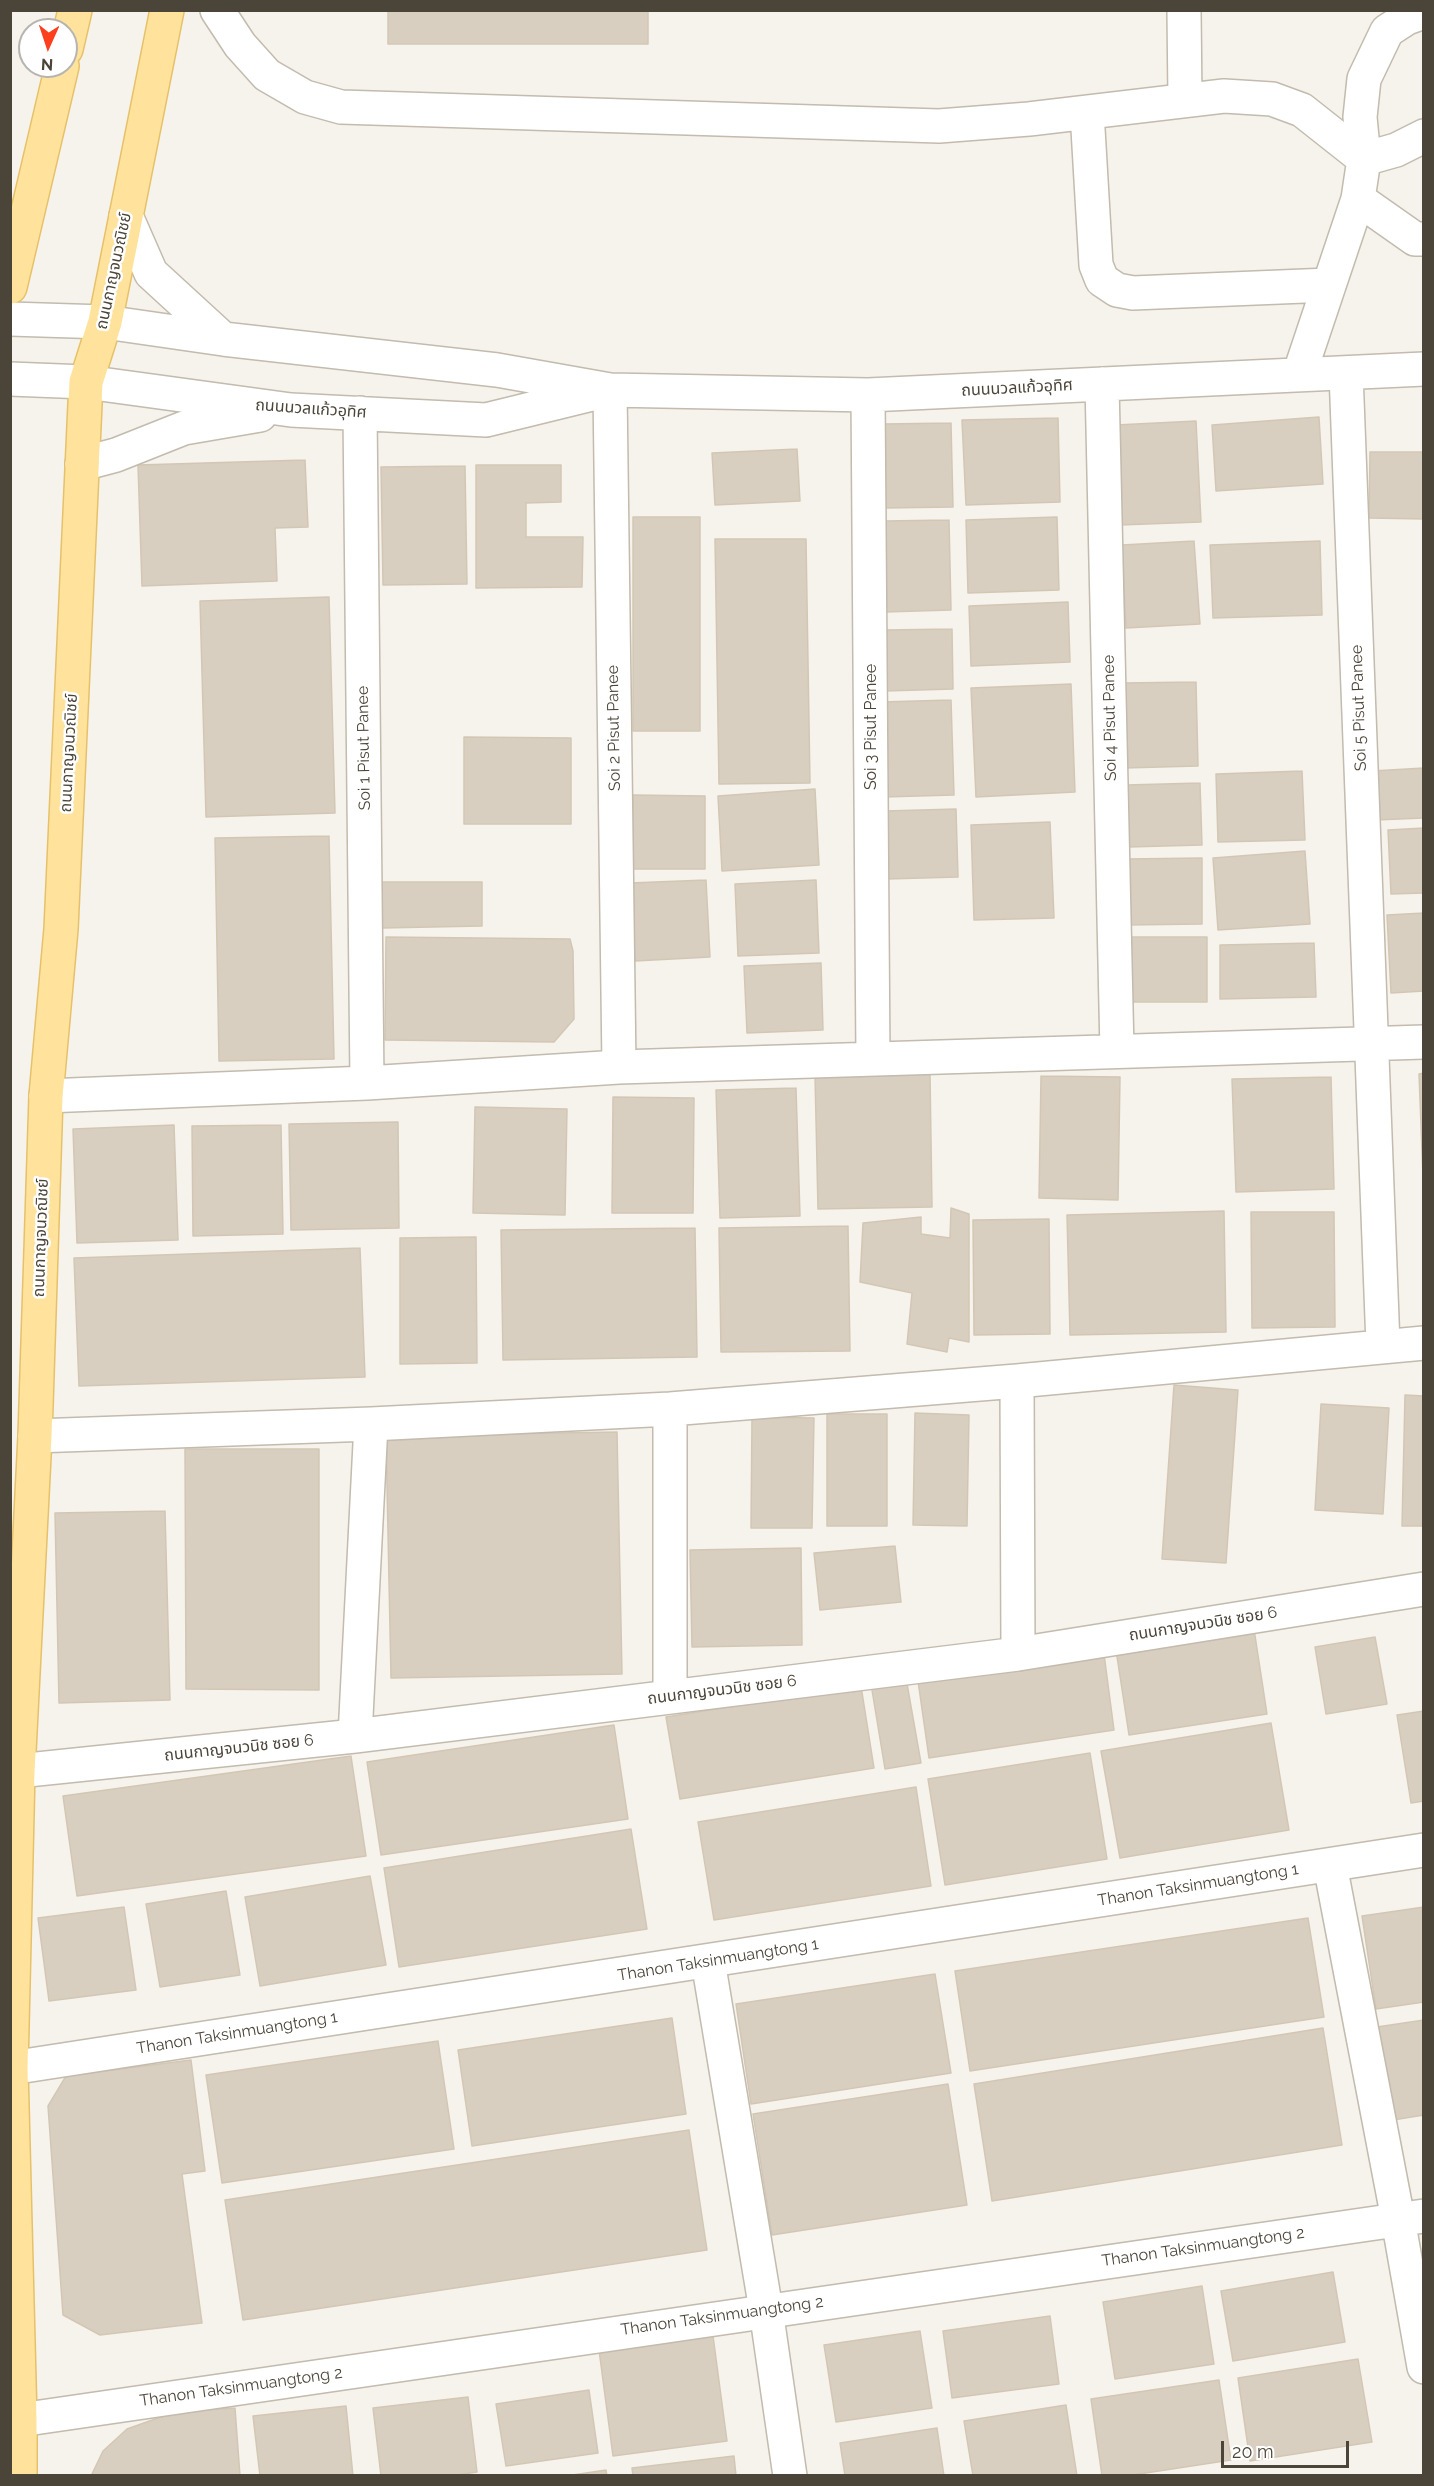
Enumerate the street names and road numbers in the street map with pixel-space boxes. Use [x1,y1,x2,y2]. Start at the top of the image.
street label: ถนนกาญจนวณิชย์ [92,211,136,331]
street label: ถนนนวลแก้วอุทิศ [961,375,1073,401]
street label: ถนนนวลแก้วอุทิศ [255,396,367,422]
street label: Soi 5 Pisut Panee [1347,645,1371,771]
street label: Soi 4 Pisut Panee [1099,655,1121,781]
street label: Soi 3 Pisut Panee [861,664,881,790]
street label: Soi 2 Pisut Panee [603,665,625,791]
street label: Soi 1 Pisut Panee [353,686,375,810]
street label: ถนนกาญจนวณิชย์ [56,693,82,813]
street label: ถนนกาญจนวณิชย์ [29,1178,53,1298]
street label: ถนนกาญจนวนิช ซอย 6 [1127,1603,1279,1645]
street label: ถนนกาญจนวนิช ซอย 6 [646,1671,798,1709]
street label: ถนนกาญจนวนิช ซอย 6 [163,1731,315,1765]
street label: Thanon Taksinmuangtong 1 [1096,1860,1300,1910]
street label: Thanon Taksinmuangtong 1 [616,1935,820,1985]
street label: Thanon Taksinmuangtong 1 [135,2008,339,2058]
street label: Thanon Taksinmuangtong 2 [1100,2223,1306,2271]
street label: Thanon Taksinmuangtong 2 [619,2292,825,2340]
street label: Thanon Taksinmuangtong 2 [138,2363,344,2411]

